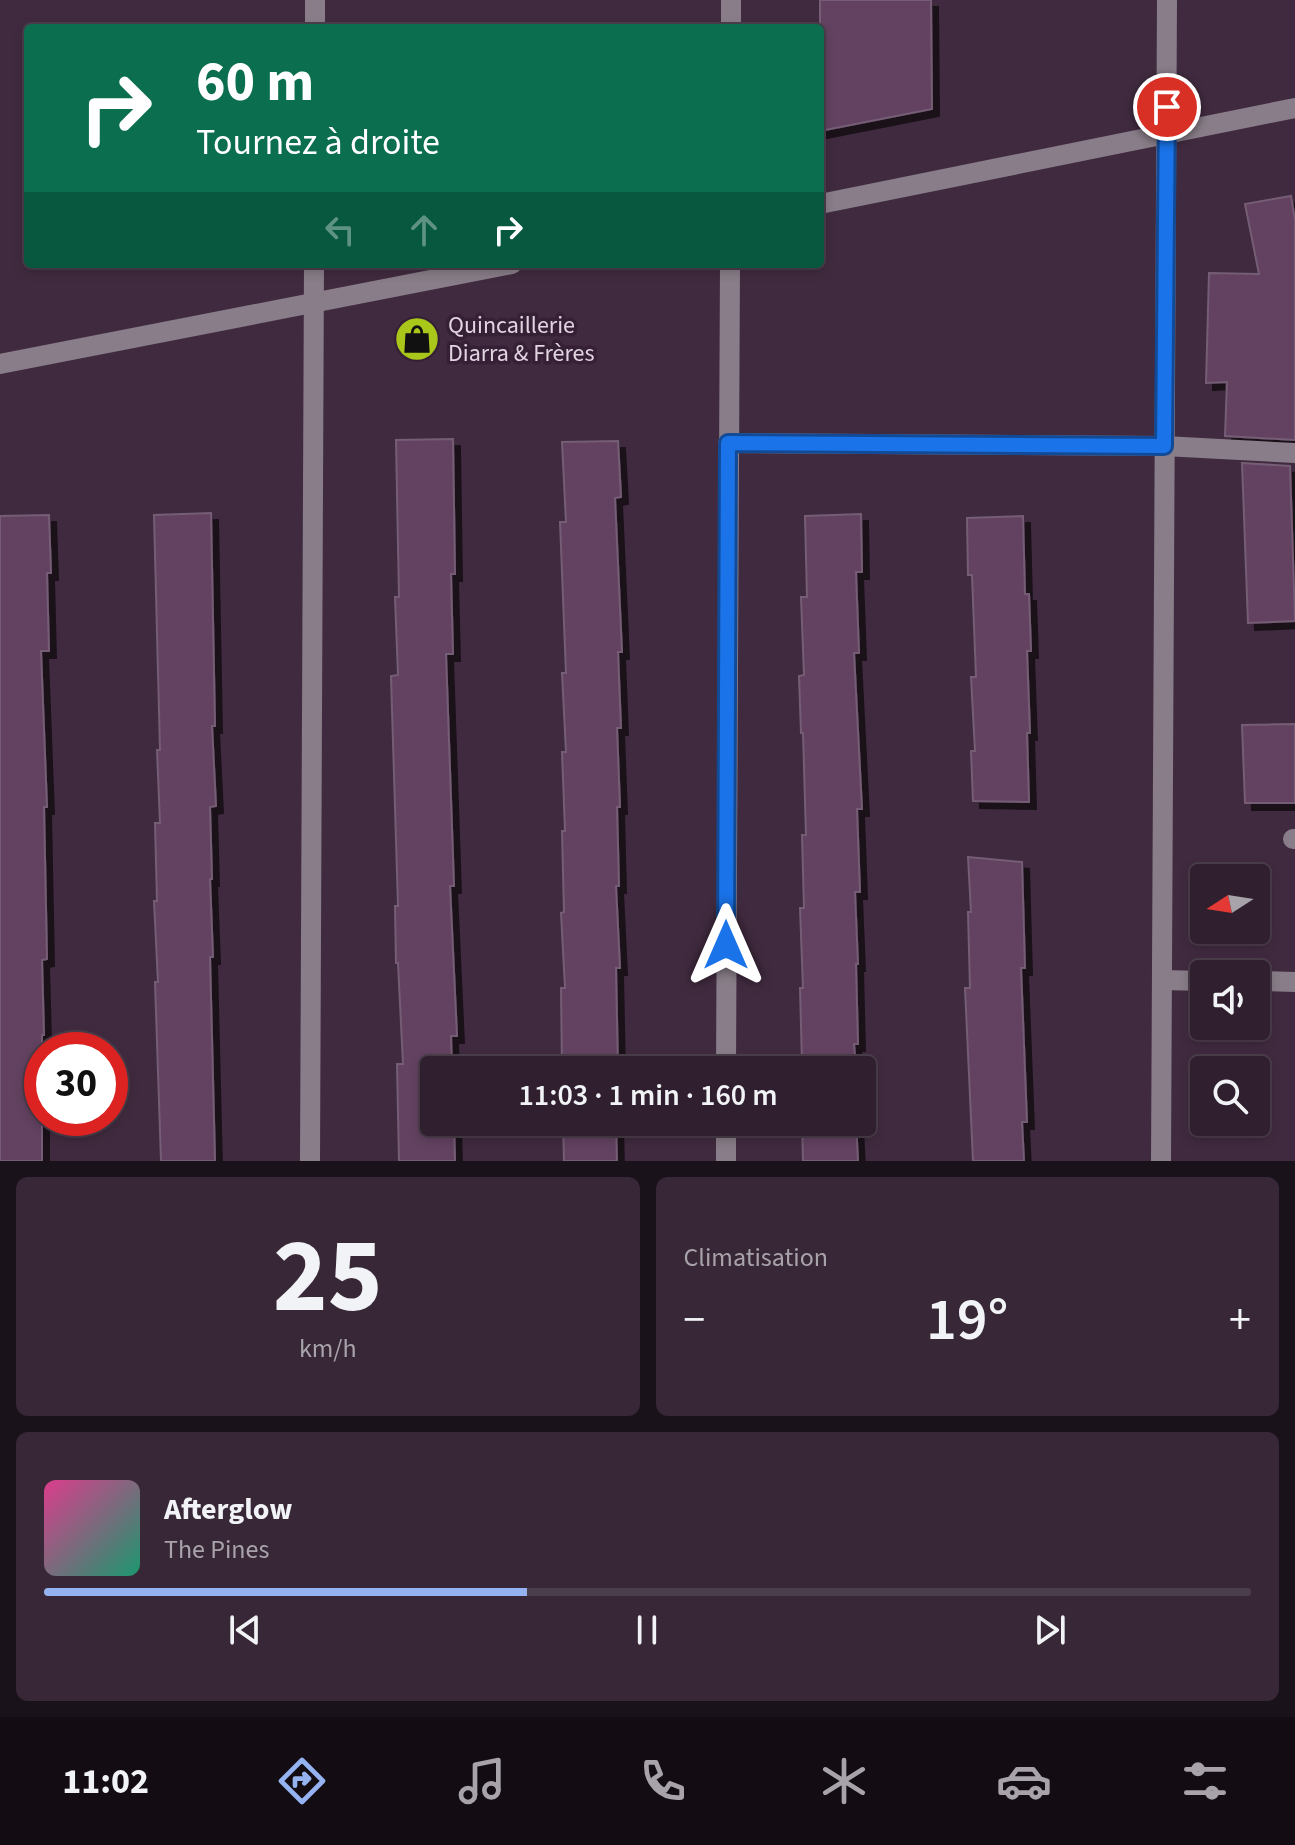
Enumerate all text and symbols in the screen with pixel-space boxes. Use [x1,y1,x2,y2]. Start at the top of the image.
text: 60 m [196,43,314,122]
icon: right [64,56,168,160]
pin [1133,73,1201,141]
icon: arrive [1145,85,1189,129]
text: Tournez à droite [196,117,440,168]
icon: left [318,208,362,252]
icon: ahead [402,208,446,252]
icon: right [486,208,530,252]
place label: Quincaillerie Diarra & Frères [448,308,595,371]
shop icon: Quincaillerie Diarra & Frères [393,315,441,363]
north arrow [1190,864,1270,944]
map controls [1190,864,1270,1136]
position arrow [684,903,768,987]
button: sound [1190,960,1270,1040]
speed limit sign: 30 [24,1032,128,1136]
button: search [1190,1056,1270,1136]
text: 11:03 · 1 min · 160 m [518,1074,778,1117]
text: 25 [273,1204,383,1352]
text: Climatisation [684,1239,828,1276]
text: 19° [926,1278,1008,1363]
text: − [684,1289,705,1352]
text: + [1229,1289,1251,1352]
text: km/h [299,1330,357,1367]
text: Afterglow [164,1488,292,1531]
text: The Pines [164,1531,269,1568]
icon: previous [223,1608,267,1652]
icon: pause [625,1608,669,1652]
icon: next [1028,1608,1072,1652]
icon: directions [274,1753,330,1809]
icon: music [454,1753,510,1809]
icon: phone [635,1753,691,1809]
icon: climate [816,1753,872,1809]
icon: car [996,1753,1052,1809]
icon: filters [1177,1753,1233,1809]
text: 11:02 [62,1756,149,1807]

